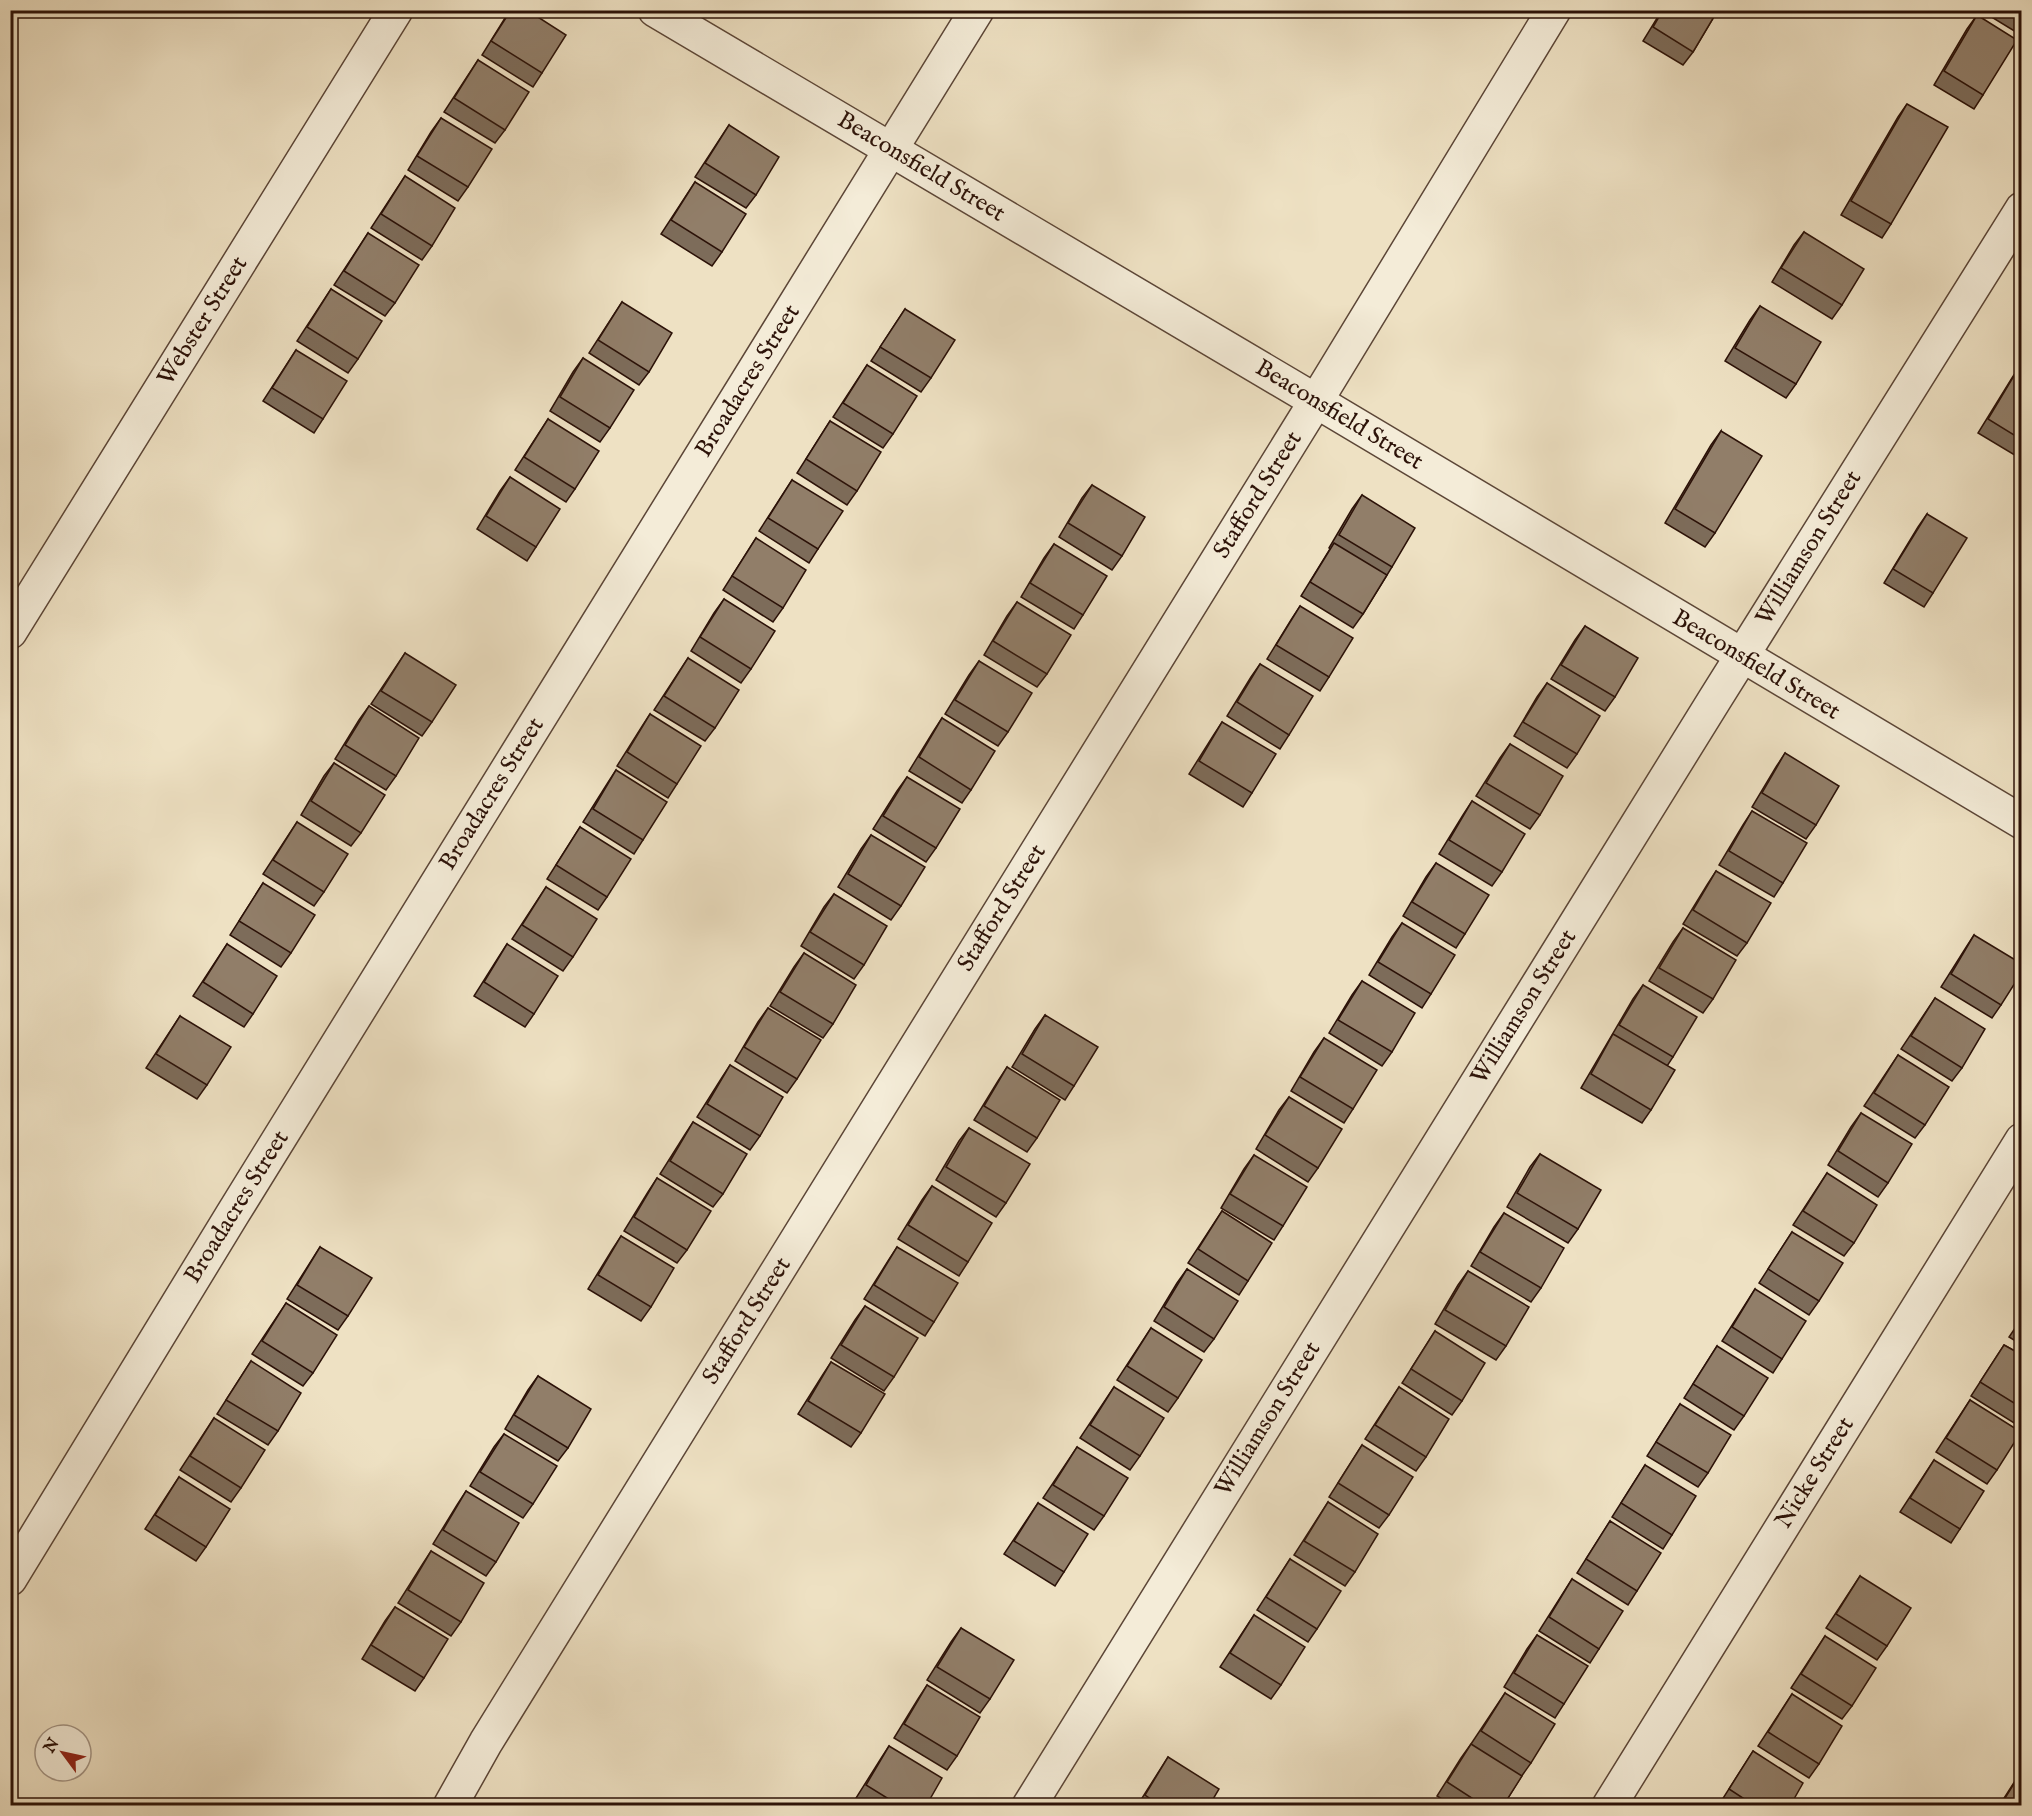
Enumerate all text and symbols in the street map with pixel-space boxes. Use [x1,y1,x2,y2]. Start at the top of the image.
street label: Beaconsfield Street [831,105,1011,229]
street label: Webster Street [151,250,255,392]
street label: Broadacres Street [689,299,807,463]
street label: Beaconsfield Street [1249,353,1429,477]
street label: Stafford Street [1207,426,1309,564]
street label: Williamson Street [1749,465,1869,631]
street label: Beaconsfield Street [1666,603,1846,727]
street label: Broadacres Street [433,712,551,876]
street label: Stafford Street [951,839,1053,977]
street label: Williamson Street [1464,924,1584,1090]
street label: Broadacres Street [178,1125,296,1289]
street label: Stafford Street [696,1252,798,1390]
street label: Williamson Street [1208,1336,1328,1502]
street label: Nicke Street [1769,1411,1861,1535]
north arrow [33,1723,93,1783]
text: N [39,1735,64,1758]

